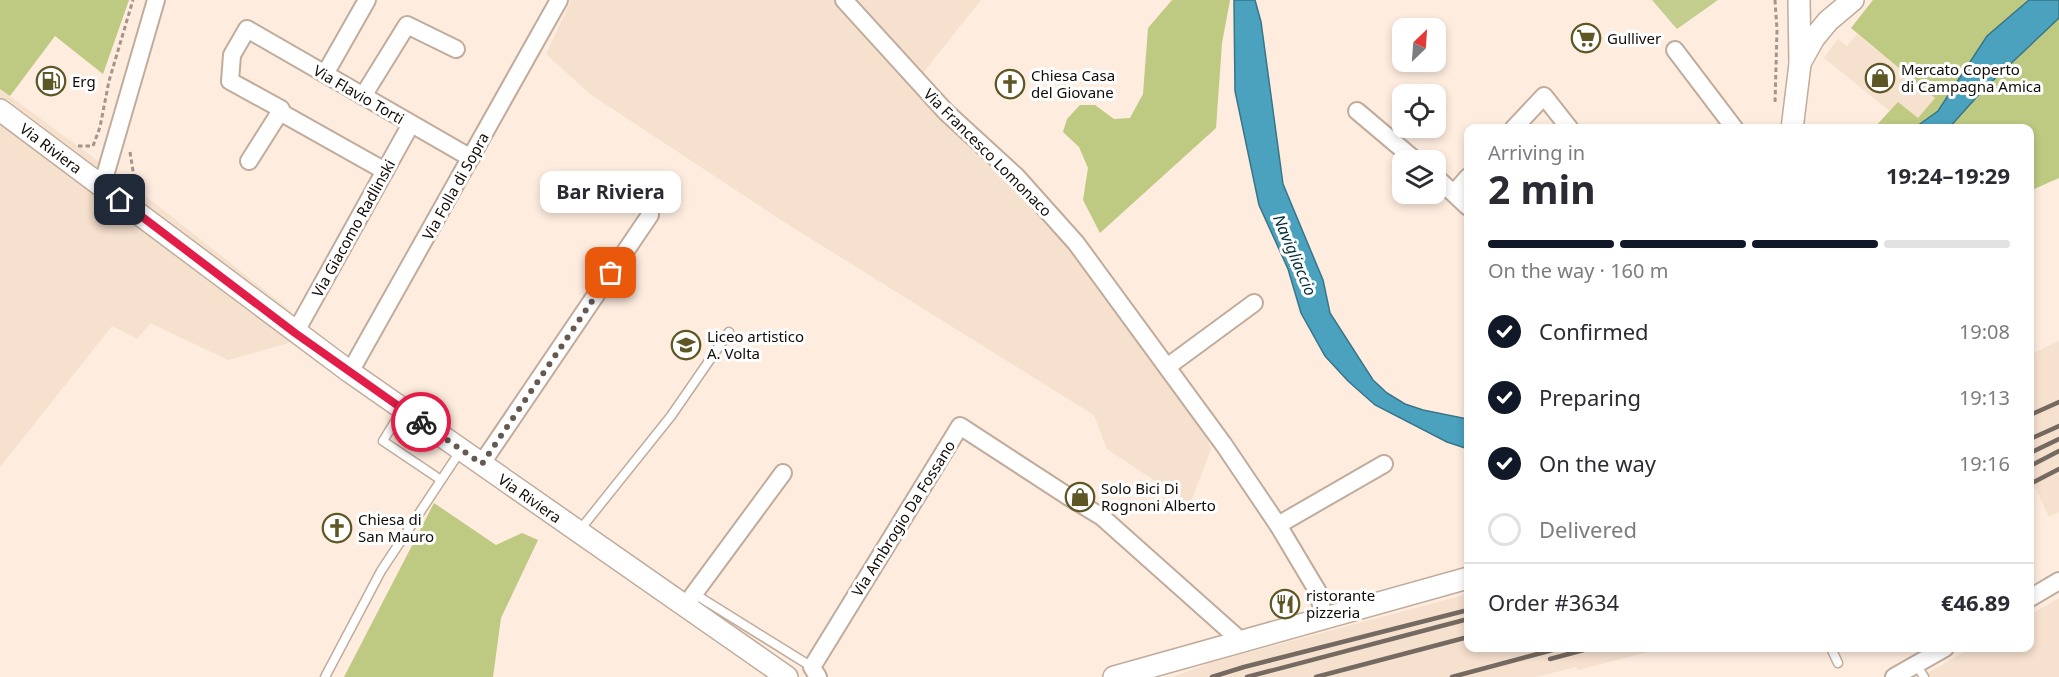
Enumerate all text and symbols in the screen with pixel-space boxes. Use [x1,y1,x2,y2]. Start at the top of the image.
north arrow [1392,18,1446,72]
map controls [1392,18,1446,204]
supermarket icon: Gulliver [1570,22,1602,54]
place label: Gulliver [1607,28,1661,48]
place label: Mercato Coperto di Campagna Amica [1901,59,2041,96]
street label: Via Flavio Torti [310,60,408,128]
shop icon: Mercato Coperto di Campagna Amica [1864,62,1896,94]
fuel station icon: Erg [35,65,67,97]
place label: Chiesa Casa del Giovane [1031,65,1115,102]
church icon: Chiesa Casa del Giovane [994,68,1026,100]
place label: Erg [72,71,96,91]
street label: Via Francesco Lomonaco [920,84,1056,220]
button: locate [1392,84,1446,138]
street label: Via Riviera [16,118,86,178]
street label: Via Folla di Sopra [417,129,493,243]
text: Arriving in [1488,139,1585,166]
button: layers [1392,150,1446,204]
street label: Via Giacomo Radlinski [307,155,399,301]
text: 19:24–19:29 [1886,160,2010,190]
text: 2 min [1488,162,1595,215]
callout: Bar Riviera [540,171,682,213]
pin [94,174,145,225]
text: Bar Riviera [556,178,665,205]
icon: home [103,183,136,216]
water label: Navigliaccio [1268,211,1322,299]
pin [585,247,636,298]
icon: bag [594,256,627,289]
text: On the way · 160 m [1488,257,1668,284]
icon: check [1488,315,1521,348]
text: Confirmed [1539,316,1649,346]
text: 19:08 [1959,318,2010,345]
place label: Liceo artistico A. Volta [707,326,804,363]
school or university icon: Liceo artistico A. Volta [670,329,702,361]
icon: check [1488,381,1521,414]
text: Preparing [1539,382,1641,412]
text: 19:13 [1959,384,2010,411]
courier [391,392,451,452]
icon: bike [405,406,438,439]
street label: Via Ambrogio Da Fossano [847,436,959,600]
icon: check [1488,447,1521,480]
text: On the way [1539,448,1656,478]
text: 19:16 [1959,450,2010,477]
street label: Via Riviera [495,469,565,527]
place label: Solo Bici Di Rognoni Alberto [1101,478,1216,515]
shop icon: Solo Bici Di Rognoni Alberto [1064,481,1096,513]
place label: Chiesa di San Mauro [358,509,434,546]
church icon: Chiesa di San Mauro [321,512,353,544]
text: Delivered [1539,514,1637,544]
place label: ristorante pizzeria [1306,585,1375,622]
text: Order #3634 [1488,587,1619,617]
text: €46.89 [1941,587,2010,617]
restaurant icon: ristorante pizzeria [1269,588,1301,620]

